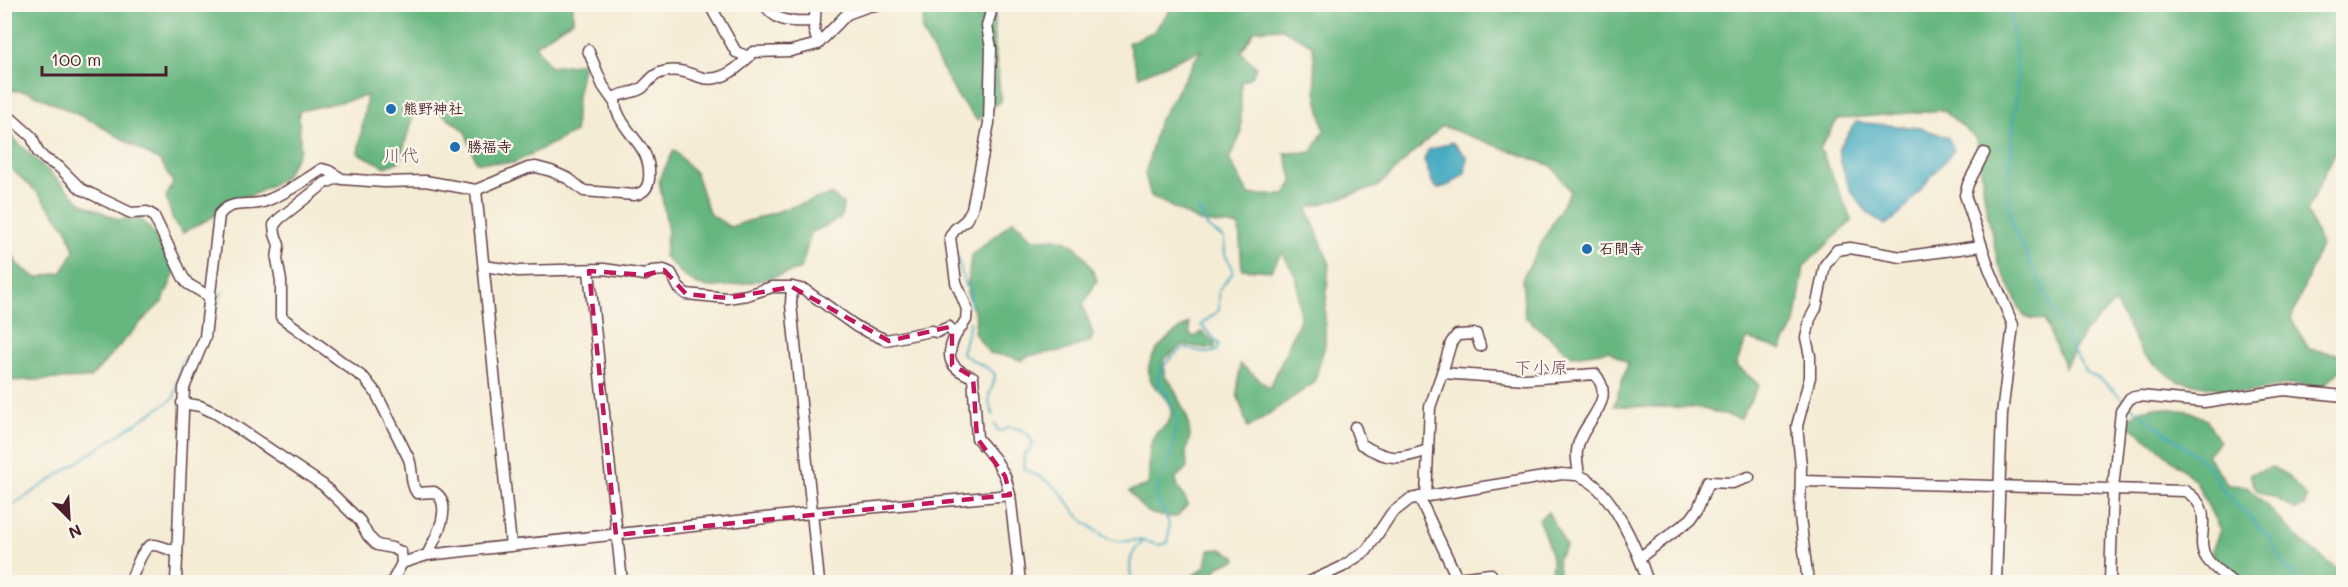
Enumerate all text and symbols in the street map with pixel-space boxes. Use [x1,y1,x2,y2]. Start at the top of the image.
scale bar [42,39,166,77]
text: 100 m [51,47,101,71]
place label: 熊野神社 [403,98,463,118]
marker: 熊野神社 [384,102,398,116]
place label: 勝福寺 [467,136,512,156]
marker: 勝福寺 [448,140,462,154]
district label: 川代 [383,143,419,167]
place label: 石間寺 [1599,238,1644,258]
marker: 石間寺 [1580,242,1594,256]
district label: 下小原 [1514,355,1568,379]
north arrow [39,488,99,548]
text: N [65,520,85,544]

